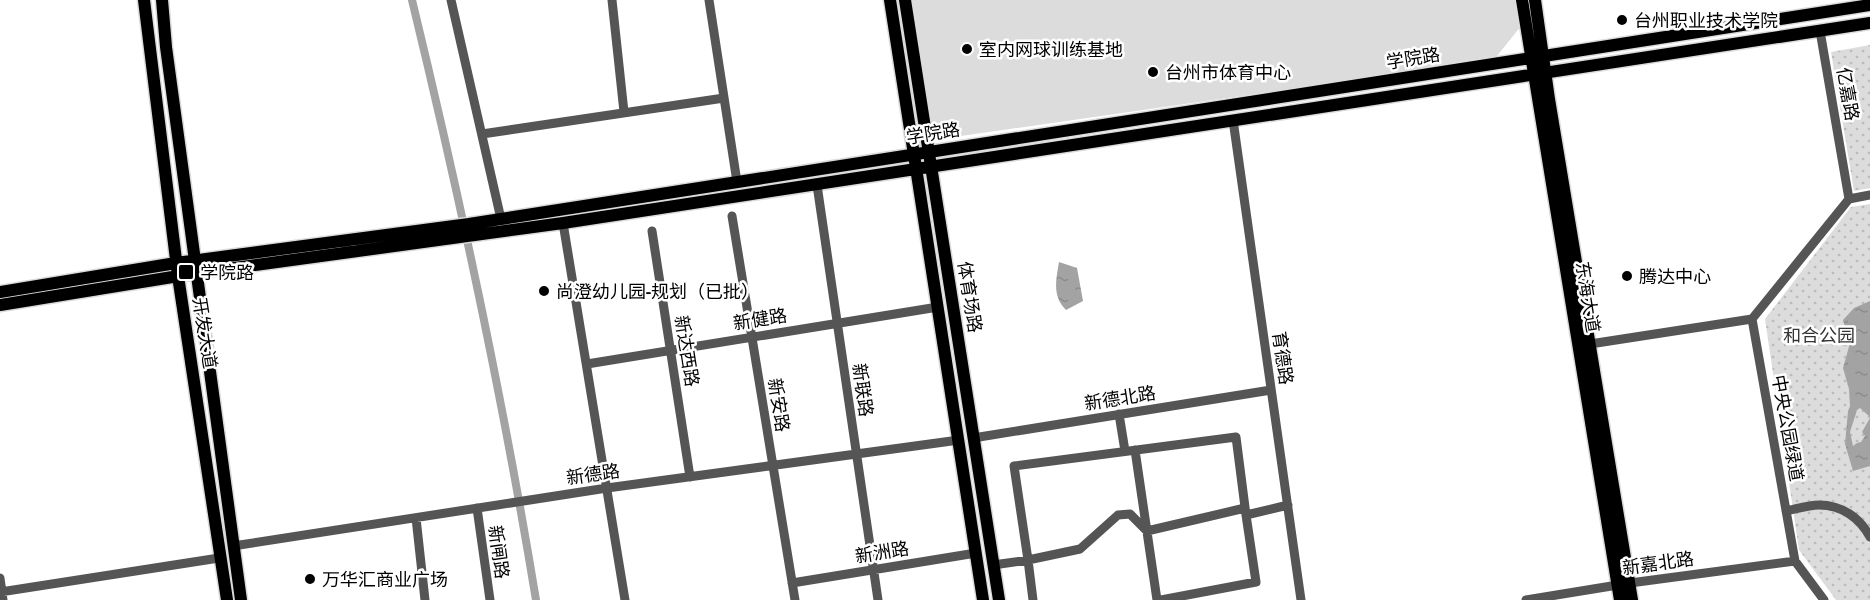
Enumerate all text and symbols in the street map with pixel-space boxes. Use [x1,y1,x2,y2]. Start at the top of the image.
place label: 台州职业技术学院 [1634,8,1778,33]
marker: 台州职业技术学院 [1615,13,1629,27]
place label: 室内网球训练基地 [979,37,1123,62]
street label: 学院路 [1384,41,1442,75]
marker: 室内网球训练基地 [960,42,974,56]
place label: 台州市体育中心 [1165,60,1291,85]
marker: 台州市体育中心 [1146,65,1160,79]
street label: 亿嘉路 [1831,65,1865,123]
street label: 学院路 [904,116,962,150]
street label: 体育场路 [952,259,988,335]
street label: 东海大道 [1570,259,1606,335]
place label: 学院路 [200,260,254,285]
marker: 学院路 [177,263,195,281]
place label: 腾达中心 [1639,264,1711,289]
marker: 腾达中心 [1620,269,1634,283]
place label: 尚澄幼儿园-规划（已批） [556,279,759,304]
marker: 尚澄幼儿园-规划（已批） [537,284,551,298]
street label: 开发大道 [187,295,223,371]
street label: 新健路 [731,302,789,336]
street label: 新达西路 [669,313,705,389]
park label: 和合公园 [1783,323,1855,348]
street label: 育德路 [1267,330,1299,386]
street label: 新联路 [847,362,879,418]
street label: 中央公园绿道 [1766,373,1810,483]
street label: 新安路 [762,376,796,434]
street label: 新德北路 [1082,380,1158,416]
street label: 新德路 [565,458,621,490]
street label: 新闸路 [483,524,515,580]
street label: 新洲路 [853,535,911,569]
street label: 新嘉北路 [1621,546,1695,580]
place label: 万华汇商业广场 [322,567,448,592]
marker: 万华汇商业广场 [303,572,317,586]

